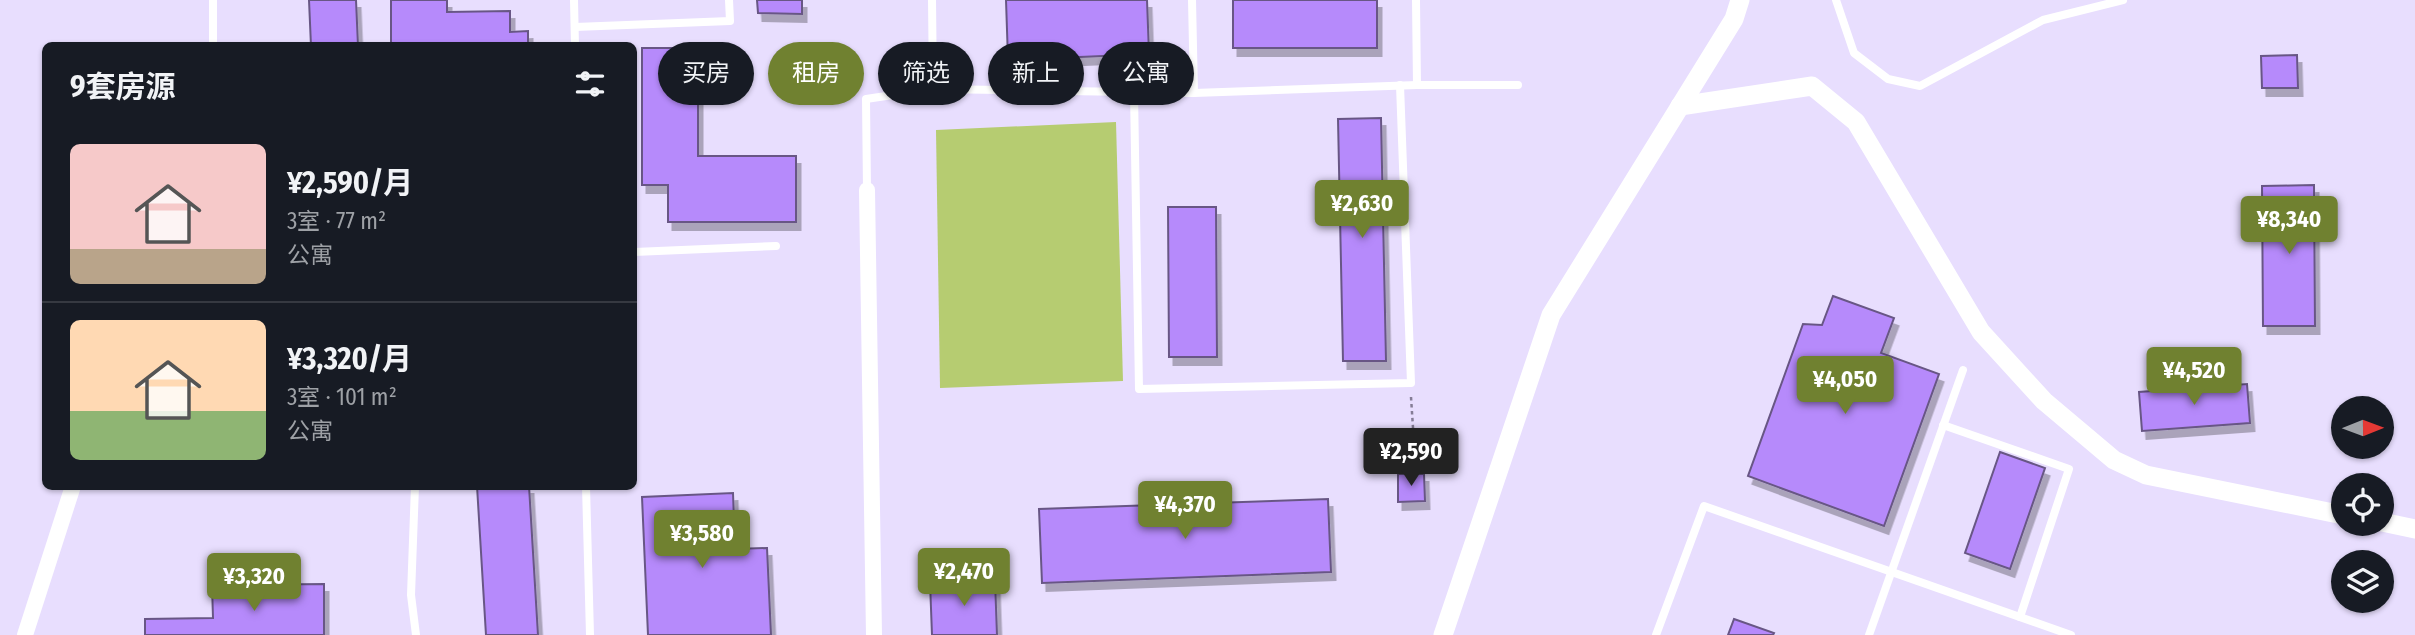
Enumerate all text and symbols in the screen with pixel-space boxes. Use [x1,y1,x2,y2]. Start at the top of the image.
chip: 买房 [658,42,754,105]
chip: 租房 [768,42,864,105]
chip: 筛选 [878,42,974,105]
chip: 新上 [988,42,1084,105]
chip: 公寓 [1098,42,1194,105]
icon: filters [571,65,609,103]
text: 9套房源 [70,69,176,105]
text: ¥2,590/月 [287,165,413,201]
icon: home [126,172,210,256]
pin: ¥2,630 [1305,180,1419,240]
text: ¥2,630 [1331,189,1393,217]
pin: ¥8,340 [2232,196,2346,256]
text: ¥8,340 [2257,205,2321,233]
text: 3室 · 77 m² [287,207,386,235]
text: 公寓 [287,241,333,269]
text: ¥3,320/月 [287,341,412,377]
icon: home [126,348,210,432]
pin: ¥4,520 [2137,348,2251,407]
pin: ¥4,050 [1788,356,1902,416]
text: ¥4,520 [2163,356,2225,384]
text: ¥4,050 [1813,365,1877,393]
text: 3室 · 101 m² [287,383,397,411]
north arrow [2331,396,2394,458]
map controls [2331,396,2394,613]
text: 公寓 [287,417,333,445]
pin: ¥2,590 [1354,428,1468,488]
text: ¥2,590 [1379,437,1443,465]
button: locate [2331,473,2394,536]
pin: ¥4,370 [1128,482,1242,541]
text: ¥4,370 [1154,490,1216,518]
pin: ¥3,580 [645,510,759,570]
text: ¥3,580 [670,519,734,547]
pin: ¥2,470 [907,548,1021,608]
button: layers [2331,550,2394,613]
pin: ¥3,320 [197,554,311,613]
text: ¥2,470 [934,557,994,585]
text: ¥3,320 [223,562,285,590]

